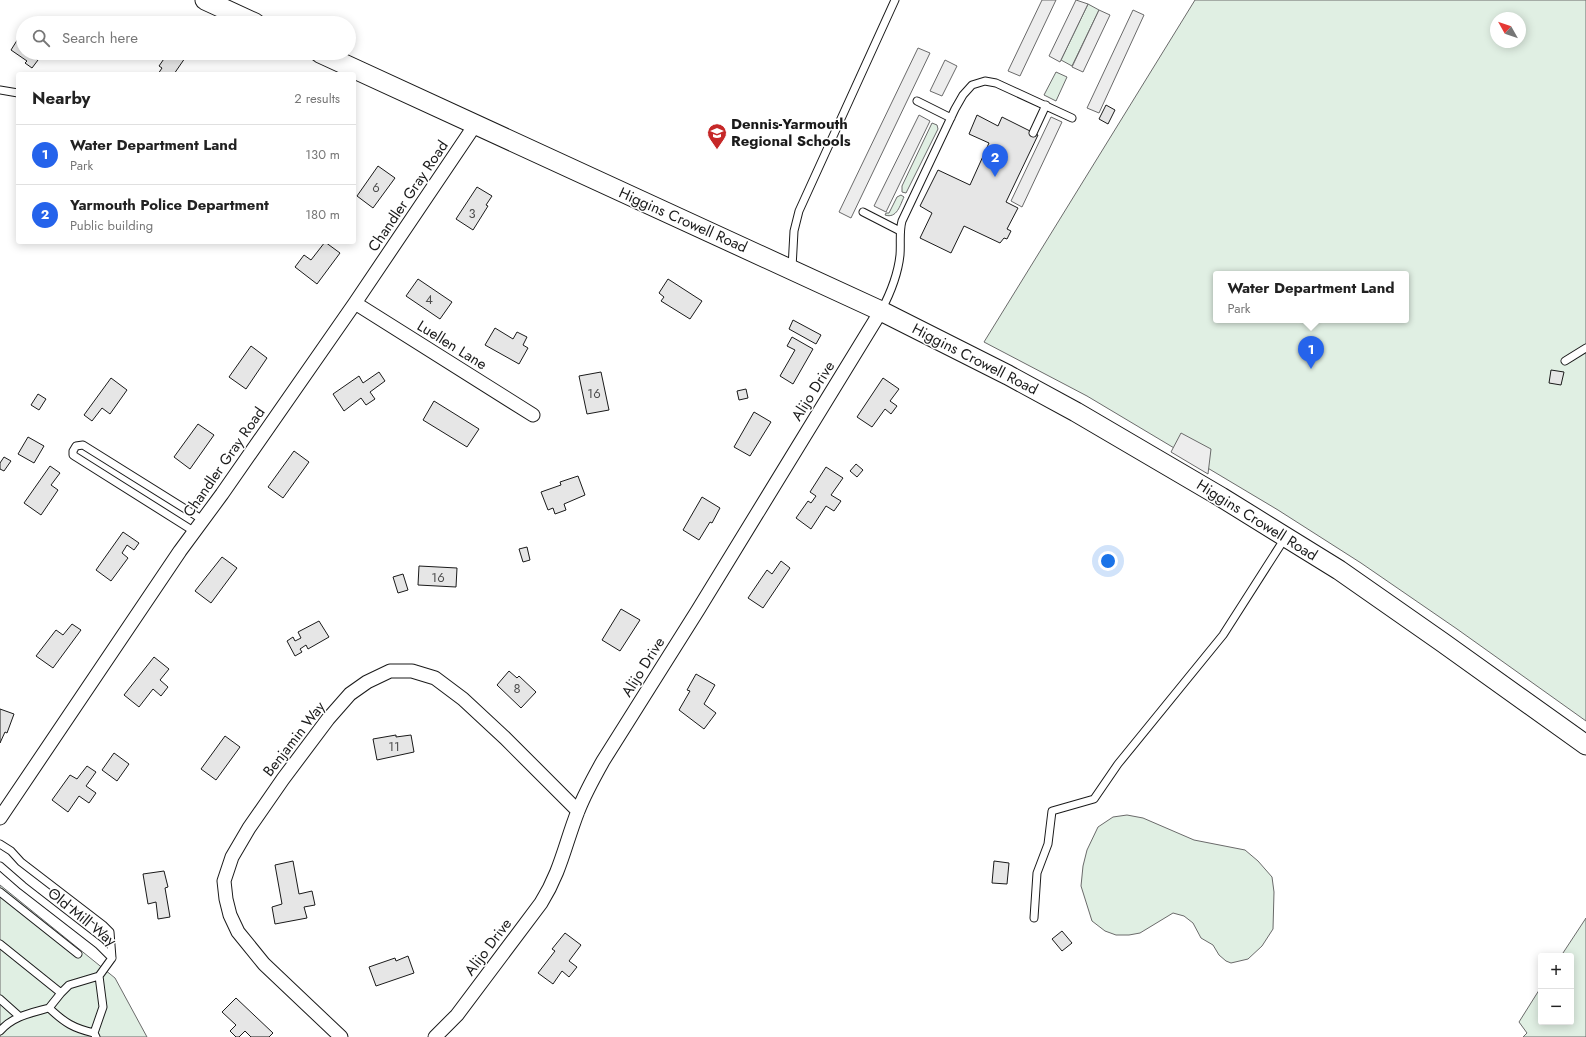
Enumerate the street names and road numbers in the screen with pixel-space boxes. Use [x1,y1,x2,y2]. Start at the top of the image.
street label: Chandler Gray Road [363,136,453,256]
street label: Higgins Crowell Road [615,182,751,258]
street label: Luellen Lane [413,315,491,375]
street label: Higgins Crowell Road [908,318,1042,400]
street label: Alijo Drive [786,357,840,425]
street label: Chandler Gray Road [178,402,270,522]
street label: Higgins Crowell Road [1192,474,1322,566]
street label: Alijo Drive [616,633,670,701]
street label: Benjamin Way [258,696,331,781]
street label: Old Mill Way [43,882,121,952]
street label: Alijo Drive [459,913,517,980]

